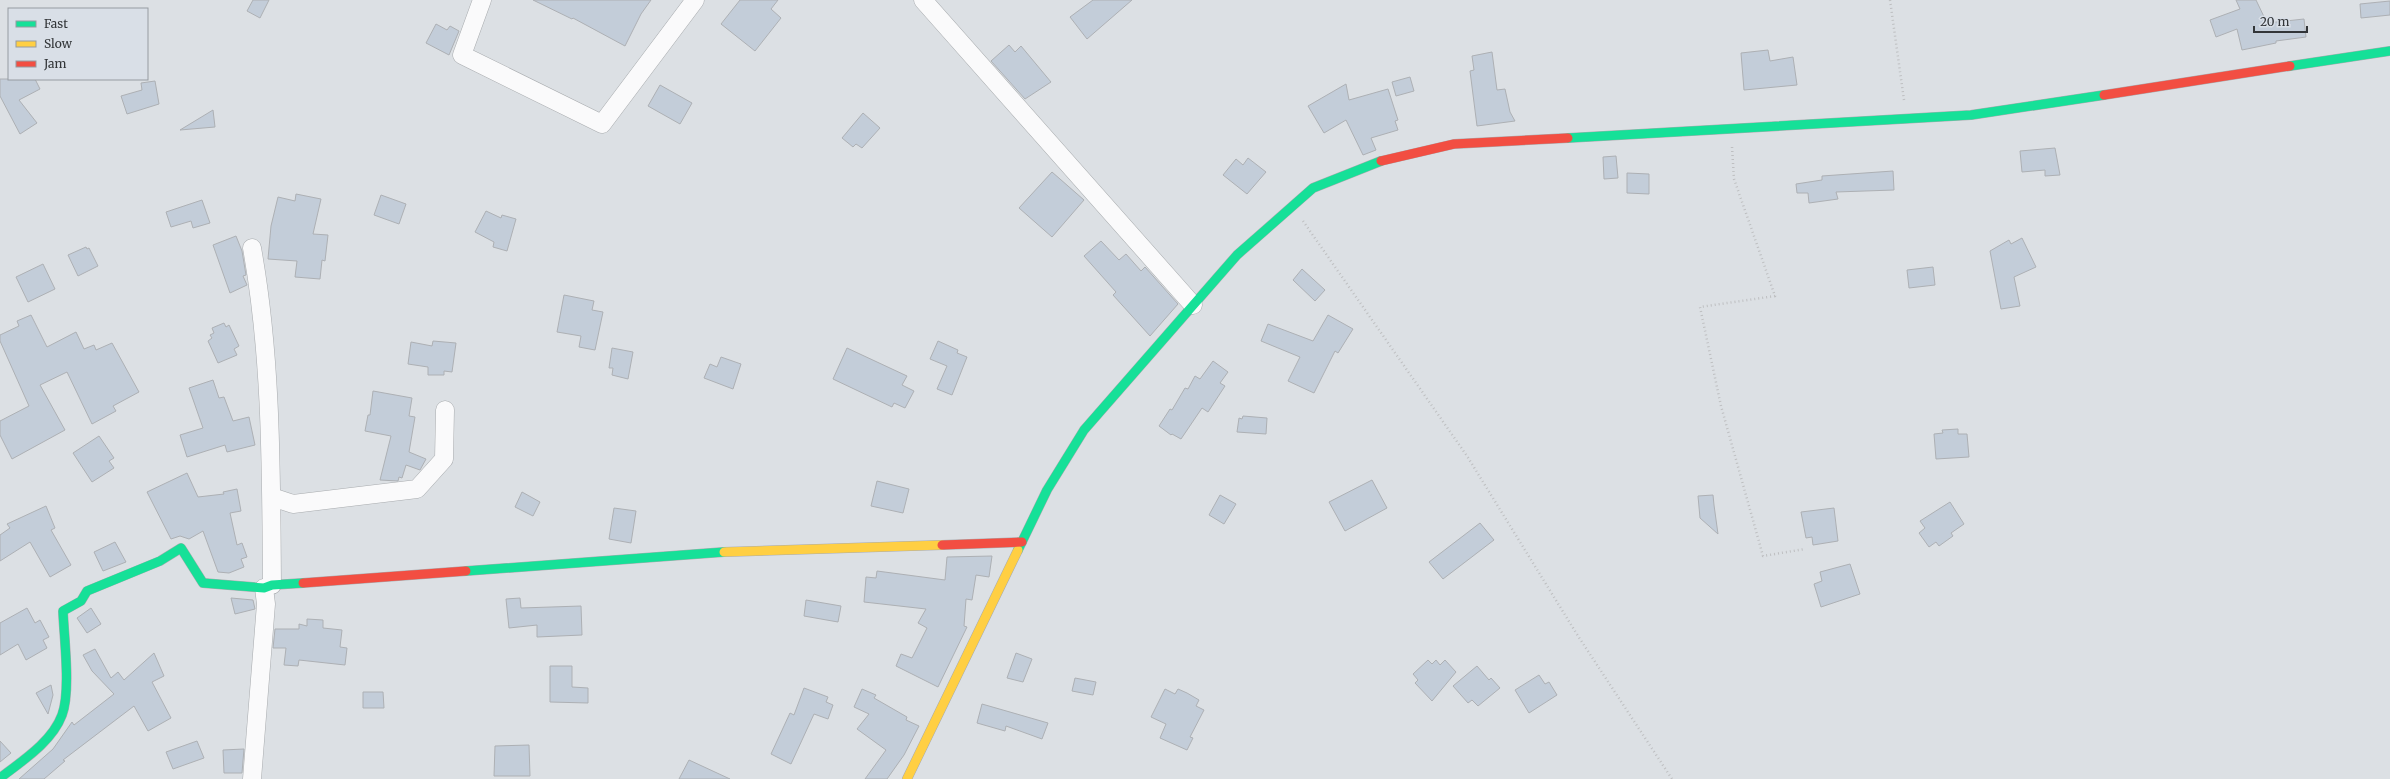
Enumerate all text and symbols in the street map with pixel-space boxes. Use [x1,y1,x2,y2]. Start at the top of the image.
legend [8,8,148,80]
scale bar [2254,8,2307,34]
text: 20 m [2260,14,2289,29]
text: Fast [44,16,68,31]
text: Slow [44,36,73,51]
text: Jam [43,56,67,71]

